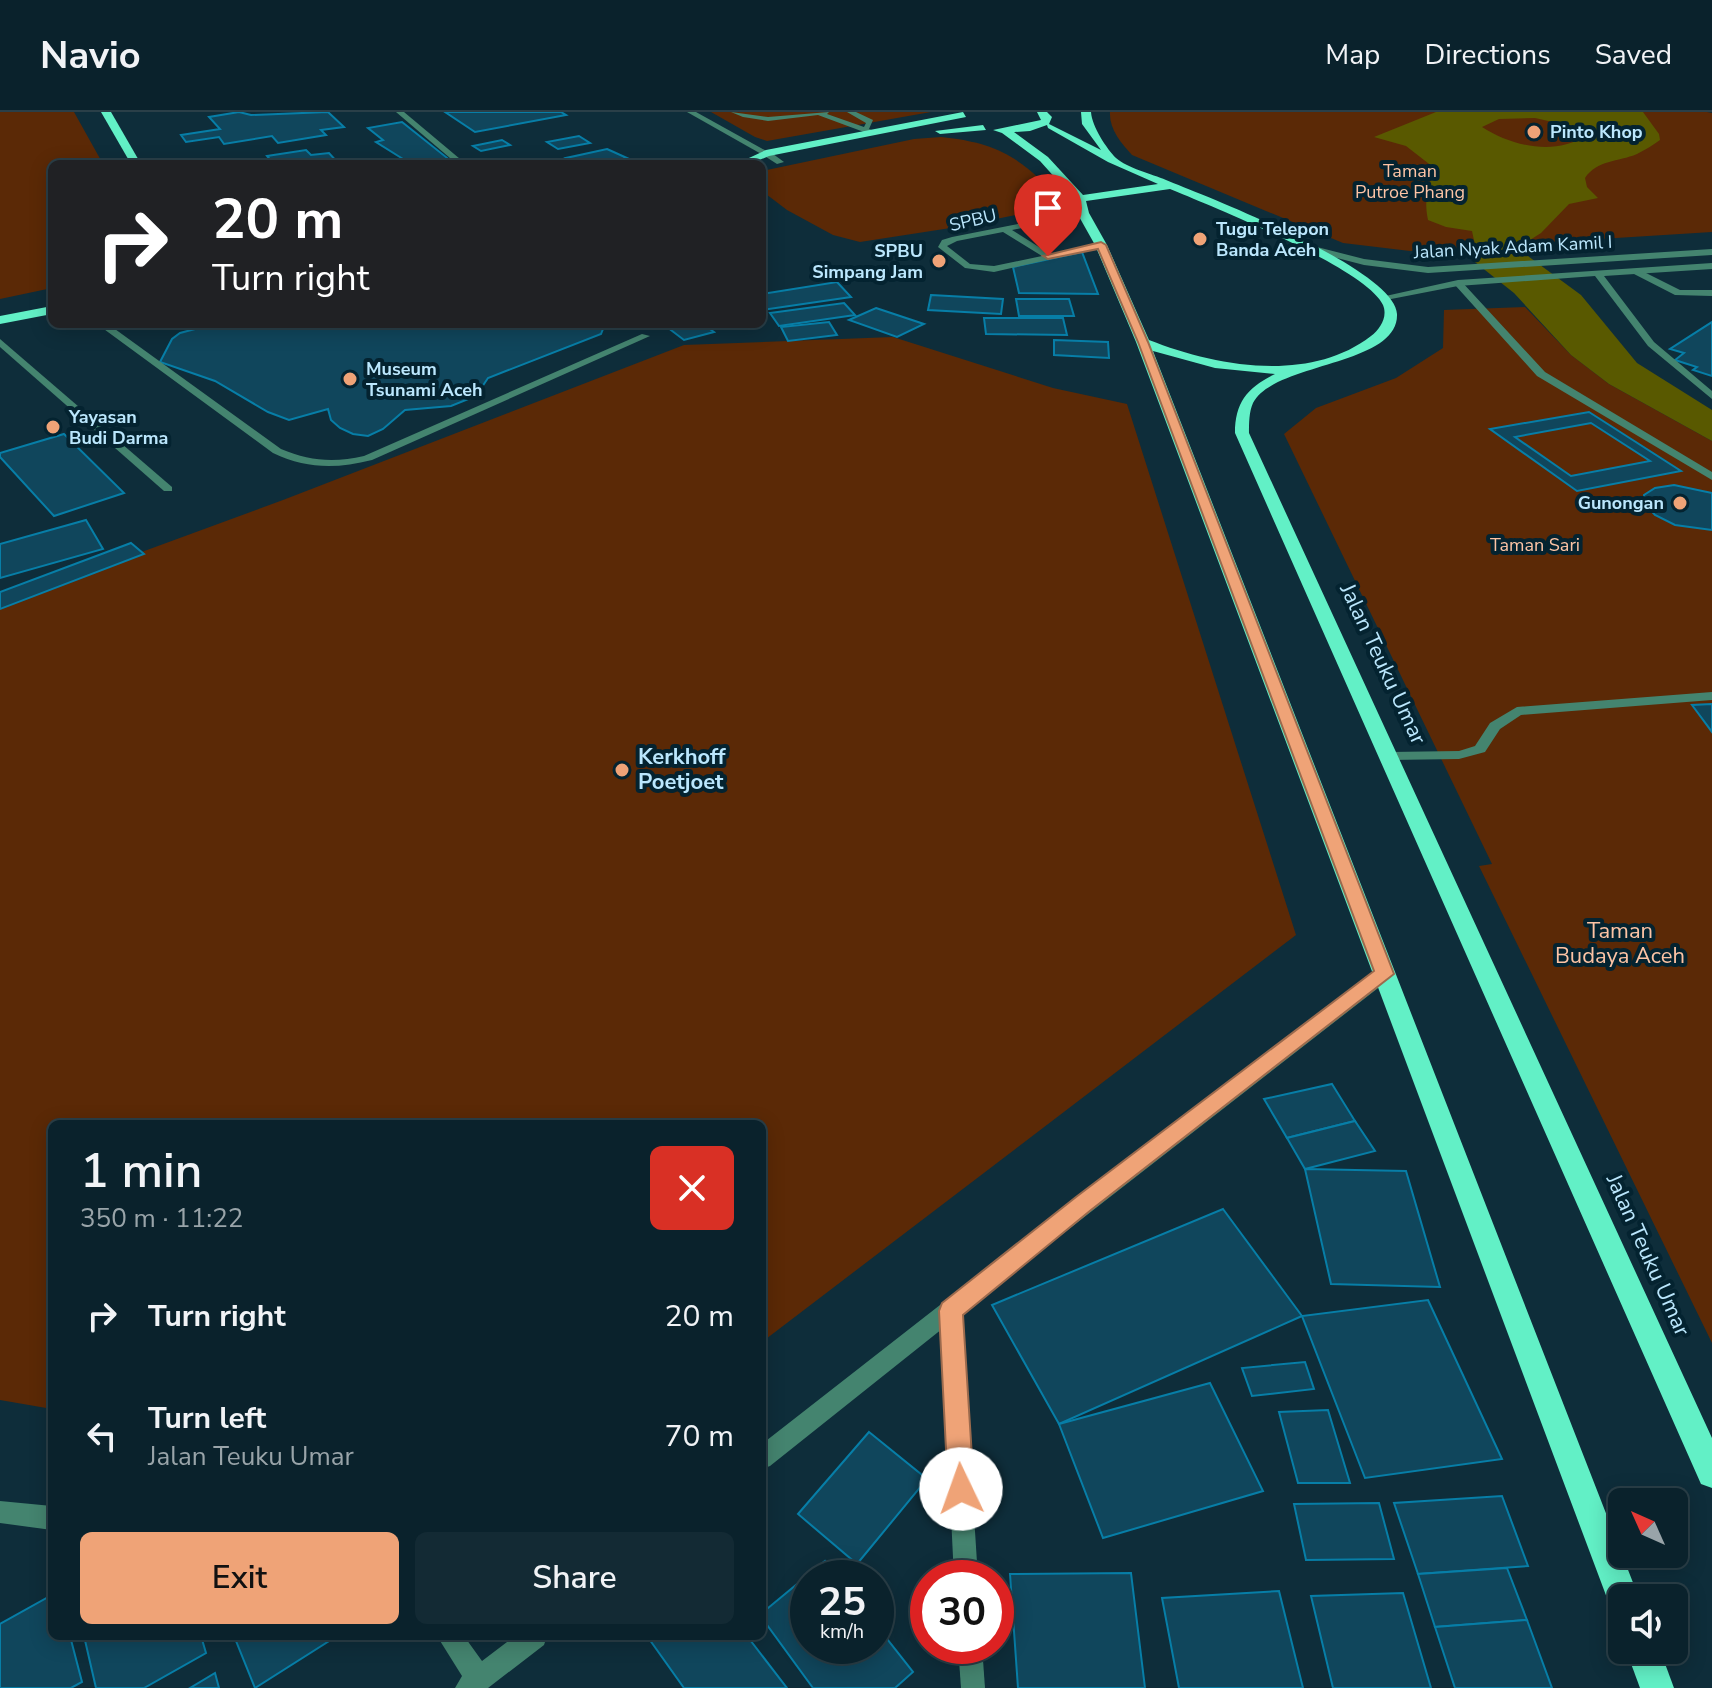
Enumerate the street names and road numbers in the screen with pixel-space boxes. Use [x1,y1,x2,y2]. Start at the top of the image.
street label: SPBU [947,203,999,237]
street label: Jalan Nyak Adam Kamil I [1412,230,1613,264]
street label: Jalan Teuku Umar [1332,578,1433,749]
street label: Jalan Teuku Umar [1598,1168,1697,1341]

